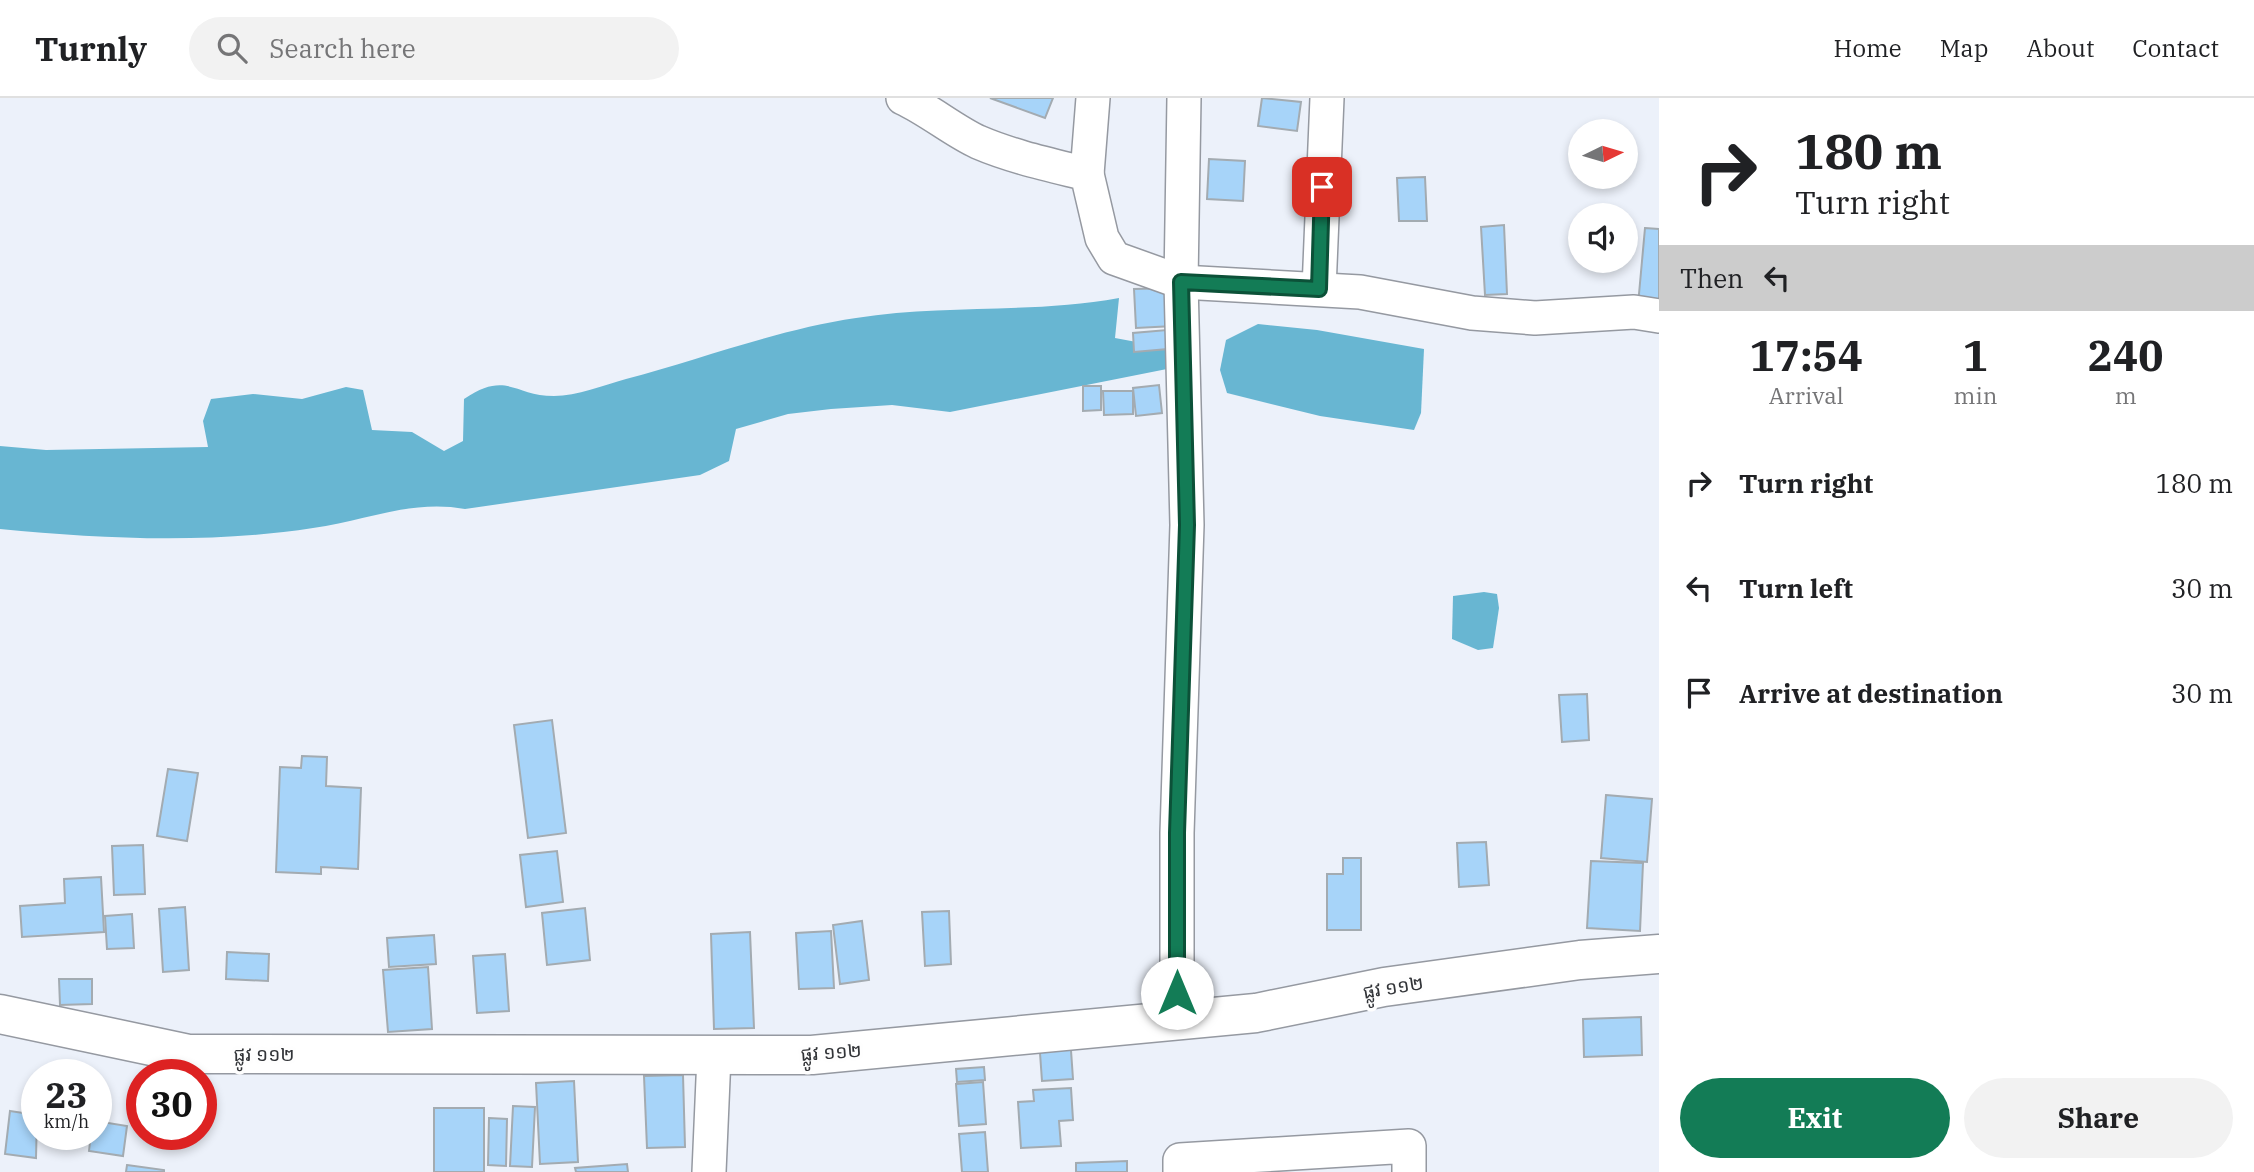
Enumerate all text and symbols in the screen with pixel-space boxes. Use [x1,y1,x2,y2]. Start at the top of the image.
search box [189,17,679,80]
text: Turnly [35,27,147,70]
icon: search [213,29,251,67]
text: Search here [269,31,416,65]
text: Home [1834,32,1902,64]
text: Map [1940,32,1988,64]
text: About [2026,32,2094,64]
text: Contact [2132,32,2219,64]
north arrow [1568,119,1638,189]
map controls [1568,119,1638,273]
text: 180 m [1795,119,1942,182]
icon: right [1680,126,1771,217]
pin [1292,157,1352,217]
icon: arrive [1303,168,1341,206]
text: Turn right [1795,181,1950,223]
button: sound [1568,203,1638,273]
icon: left [1758,259,1796,297]
text: Then [1680,261,1744,295]
text: 17:54 [1749,328,1863,383]
text: 1 [1963,328,1988,383]
text: 240 [2088,328,2163,383]
text: Arrival [1769,380,1844,410]
text: min [1954,380,1997,410]
text: m [2115,380,2137,410]
icon: right [1680,464,1718,502]
text: Turn right [1739,466,1873,500]
text: 180 m [2155,466,2233,500]
icon: left [1680,569,1718,607]
text: Turn left [1739,571,1853,605]
text: 30 m [2171,571,2233,605]
icon: arrive [1680,674,1718,712]
text: Arrive at destination [1739,676,2003,710]
text: 30 m [2171,676,2233,710]
position arrow [1140,956,1214,1030]
street label: ផ្លូវ ១១២ [1361,970,1426,1009]
street label: ផ្លូវ ១១២ [800,1038,863,1072]
street label: ផ្លូវ ១១២ [233,1042,295,1072]
speed limit sign: 30 [126,1059,217,1150]
text: 23 [45,1072,88,1118]
button: Exit [1680,1078,1950,1158]
button: Share [1964,1078,2233,1158]
text: km/h [44,1110,89,1133]

